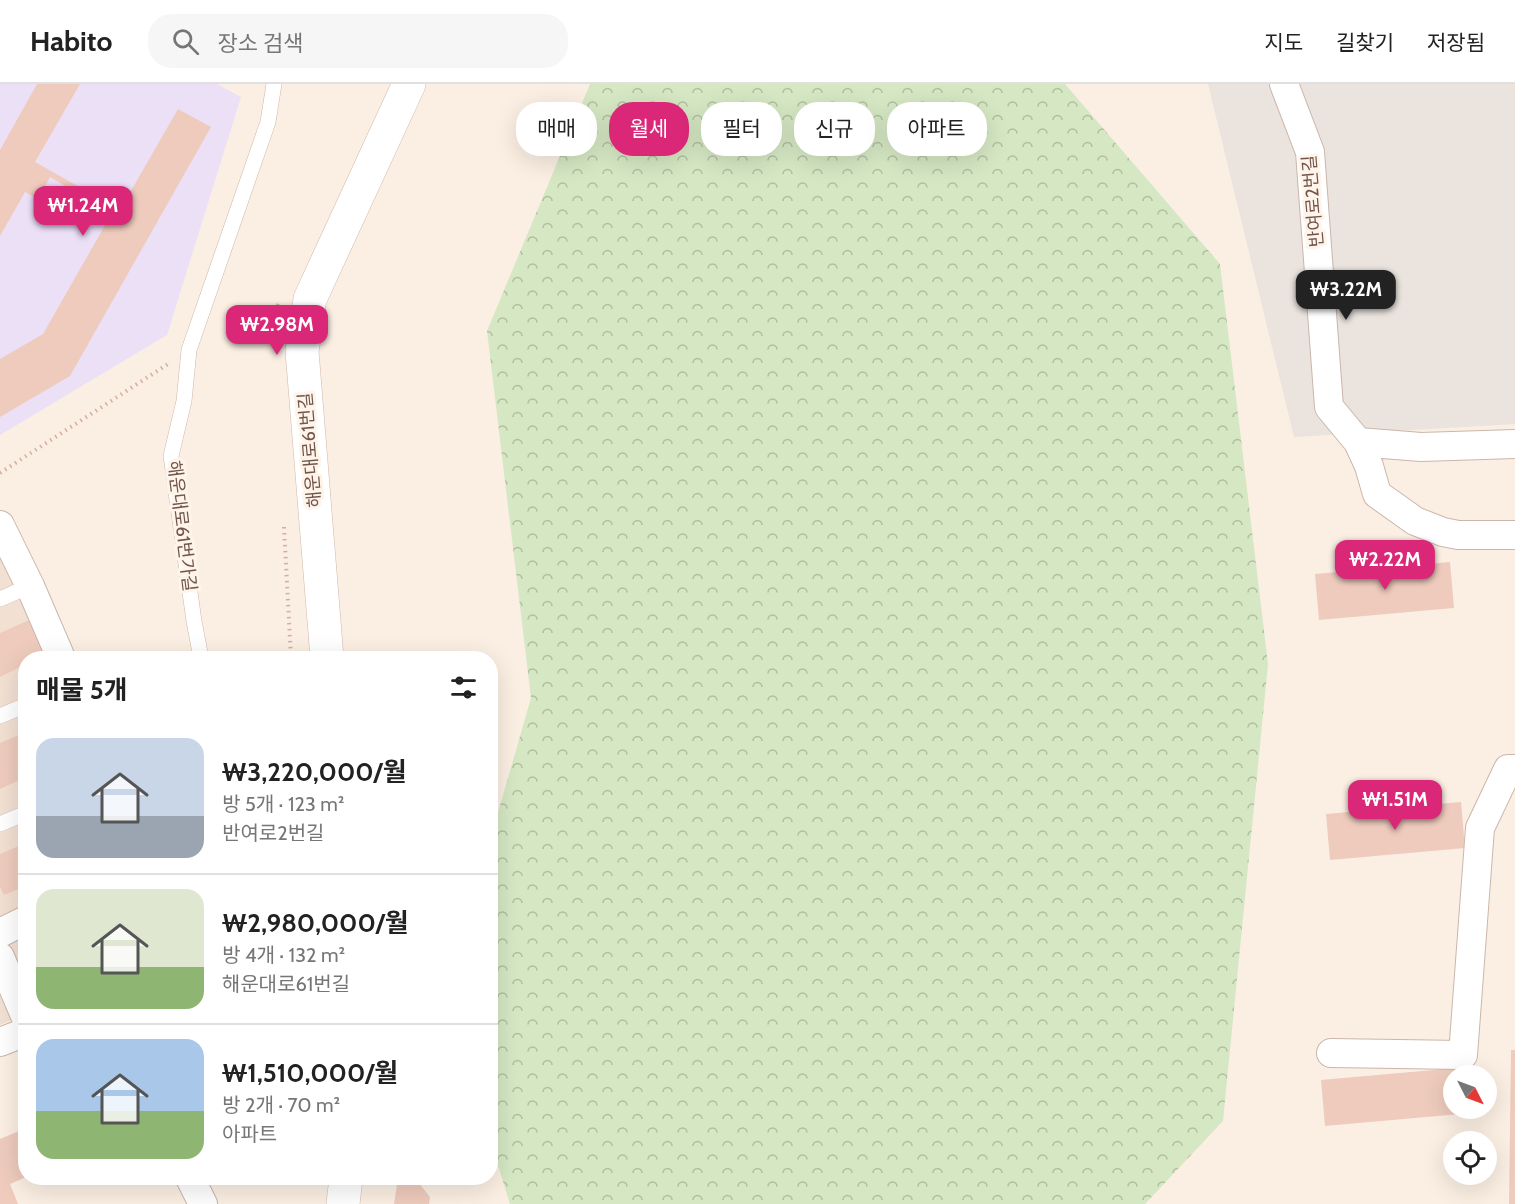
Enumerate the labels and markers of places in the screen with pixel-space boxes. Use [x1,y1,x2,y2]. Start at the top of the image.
pin: ₩1.24M [34,186,132,237]
pin: ₩3.22M [1297,270,1395,321]
pin: ₩2.98M [228,305,326,356]
pin: ₩2.22M [1336,540,1434,591]
pin: ₩1.51M [1346,780,1444,831]

